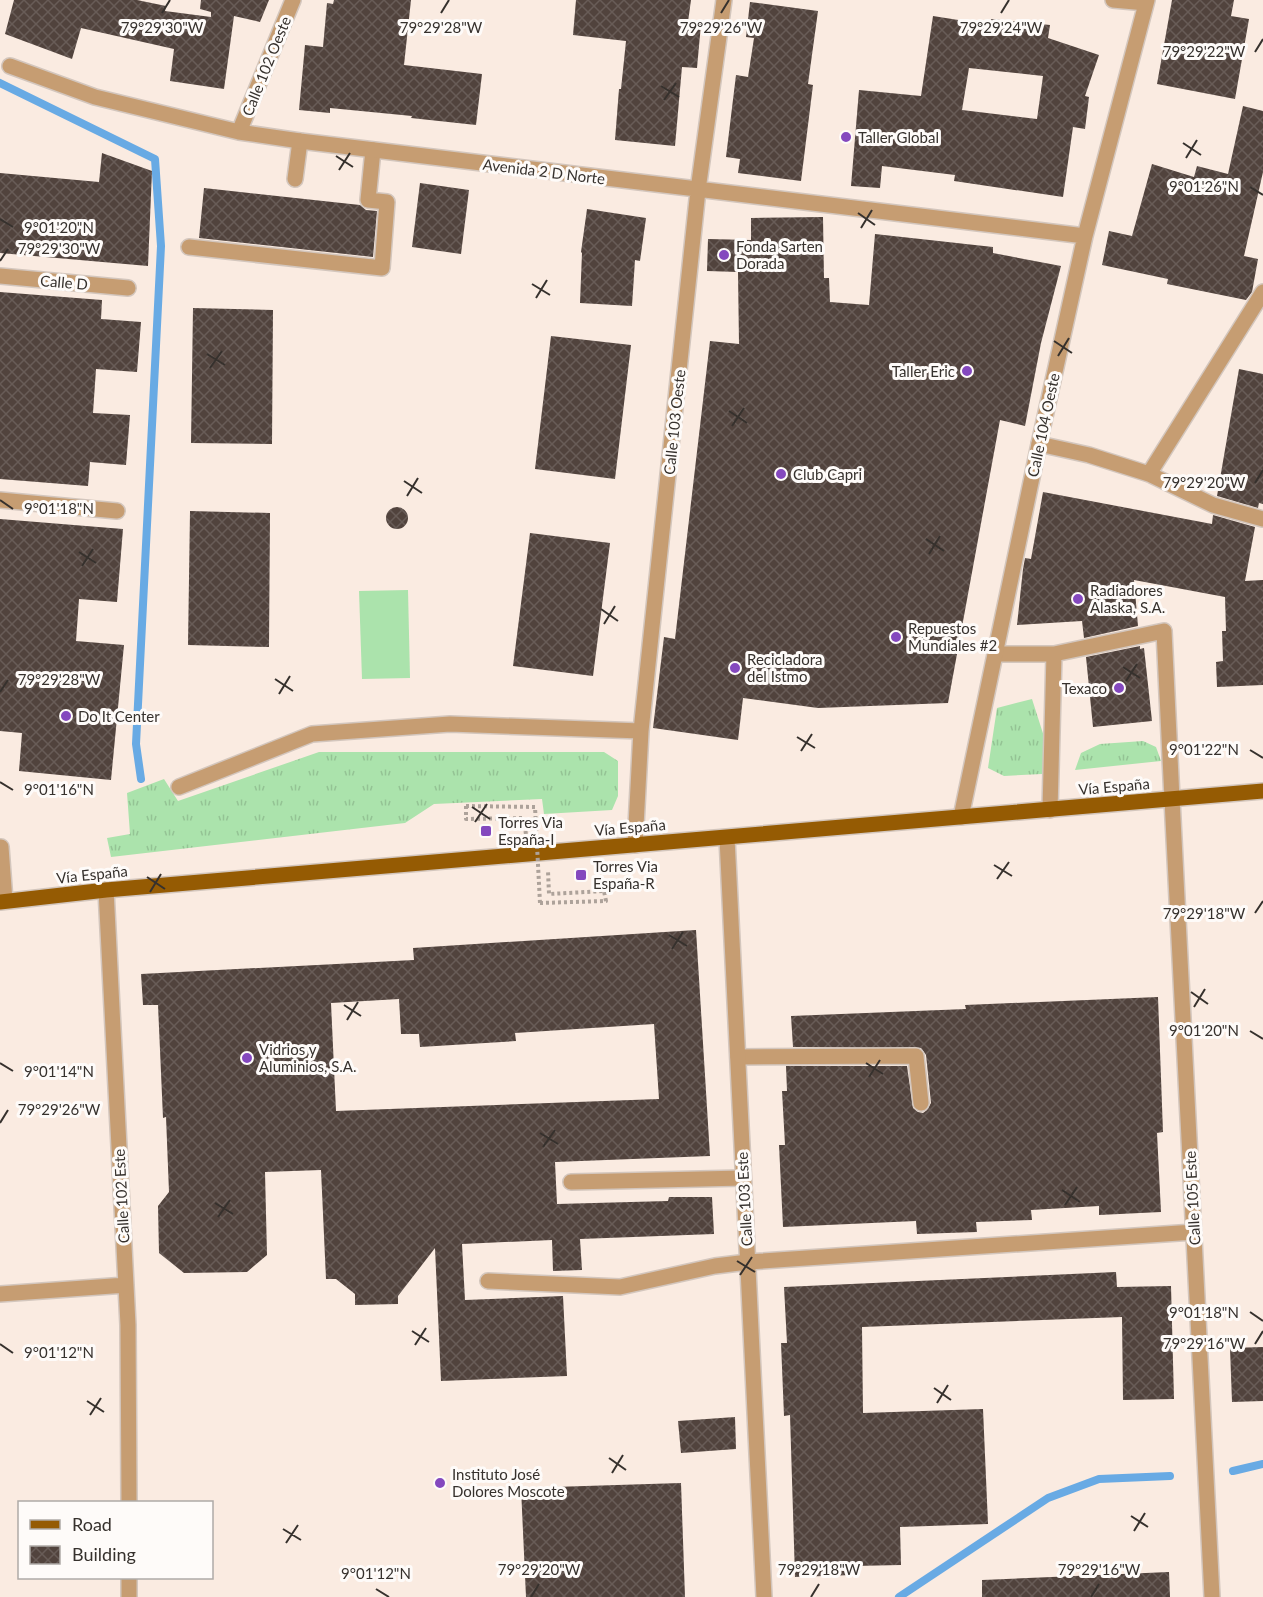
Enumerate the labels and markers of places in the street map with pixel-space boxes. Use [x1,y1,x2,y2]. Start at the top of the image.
place label: Taller Global [858,128,939,146]
marker: Taller Global [839,130,853,144]
place label: Fonda Sarten Dorada [736,237,823,272]
marker: Fonda Sarten Dorada [717,248,731,262]
place label: Taller Eric [892,362,955,380]
marker: Taller Eric [960,364,974,378]
place label: Club Capri [793,465,862,483]
marker: Club Capri [774,467,788,481]
place label: Radiadores Alaska, S.A. [1090,581,1165,616]
marker: Radiadores Alaska, S.A. [1071,592,1085,606]
place label: Repuestos Mundiales #2 [908,619,997,654]
marker: Repuestos Mundiales #2 [889,630,903,644]
place label: Recicladora del Istmo [747,650,822,685]
marker: Recicladora del Istmo [728,661,742,675]
place label: Texaco [1062,679,1107,697]
marker: Texaco [1112,681,1126,695]
place label: Do It Center [78,707,160,725]
marker: Do It Center [59,709,73,723]
place label: Torres Via España-I [498,813,563,848]
marker: Torres Via España-I [479,824,493,838]
place label: Torres Via España-R [593,857,658,892]
marker: Torres Via España-R [574,868,588,882]
place label: Vidrios y Aluminios, S.A. [259,1040,357,1075]
marker: Vidrios y Aluminios, S.A. [240,1051,254,1065]
place label: Instituto José Dolores Moscote [452,1465,565,1500]
marker: Instituto José Dolores Moscote [433,1476,447,1490]

